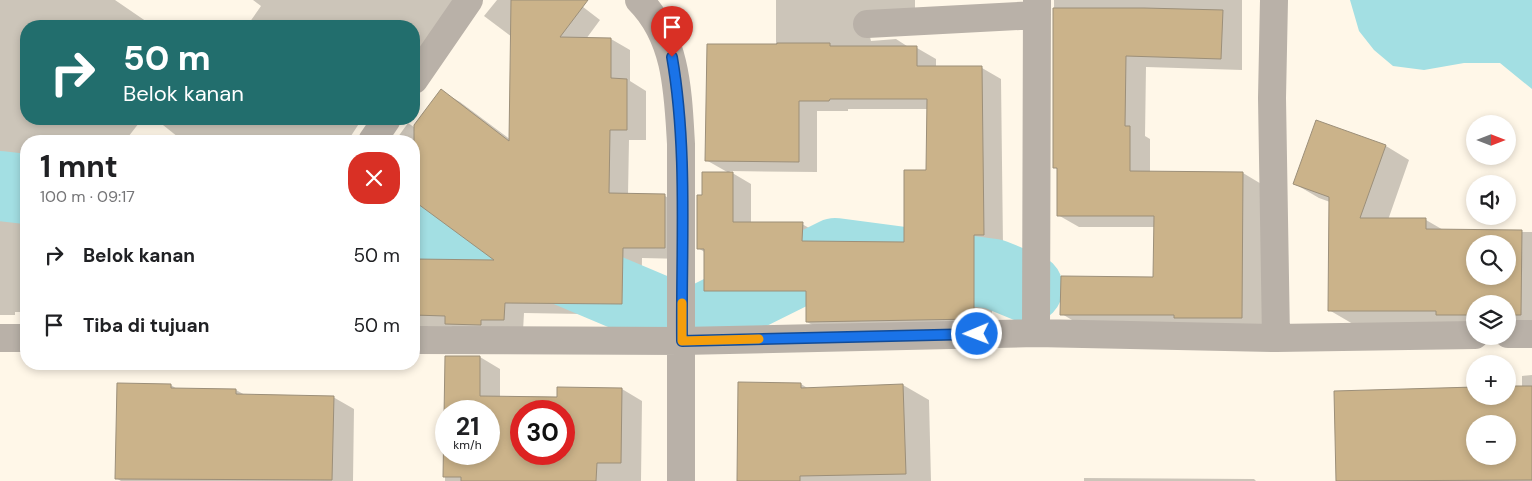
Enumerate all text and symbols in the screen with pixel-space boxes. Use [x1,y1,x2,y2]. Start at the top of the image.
pin [651,6,693,57]
icon: arrive [658,13,686,41]
text: 50 m [123,35,211,81]
icon: right [40,40,105,105]
text: Belok kanan [123,79,244,108]
north arrow [1466,115,1516,165]
map controls [1466,115,1516,465]
text: 1 mnt [40,147,118,186]
button: close [348,152,400,204]
button: sound [1466,175,1516,225]
text: 100 m · 09:17 [40,186,135,207]
button: search [1466,235,1516,285]
icon: right [40,241,68,269]
text: Belok kanan [83,243,195,268]
text: 50 m [353,243,400,268]
button: layers [1466,295,1516,345]
position arrow [950,307,1002,359]
icon: arrive [40,311,68,339]
text: Tiba di tujuan [83,313,209,338]
text: 50 m [353,313,400,338]
button: + [1466,355,1516,405]
speed limit sign: 30 [510,400,575,465]
text: 21 [456,410,479,443]
button: − [1466,415,1516,465]
text: km/h [453,437,482,453]

